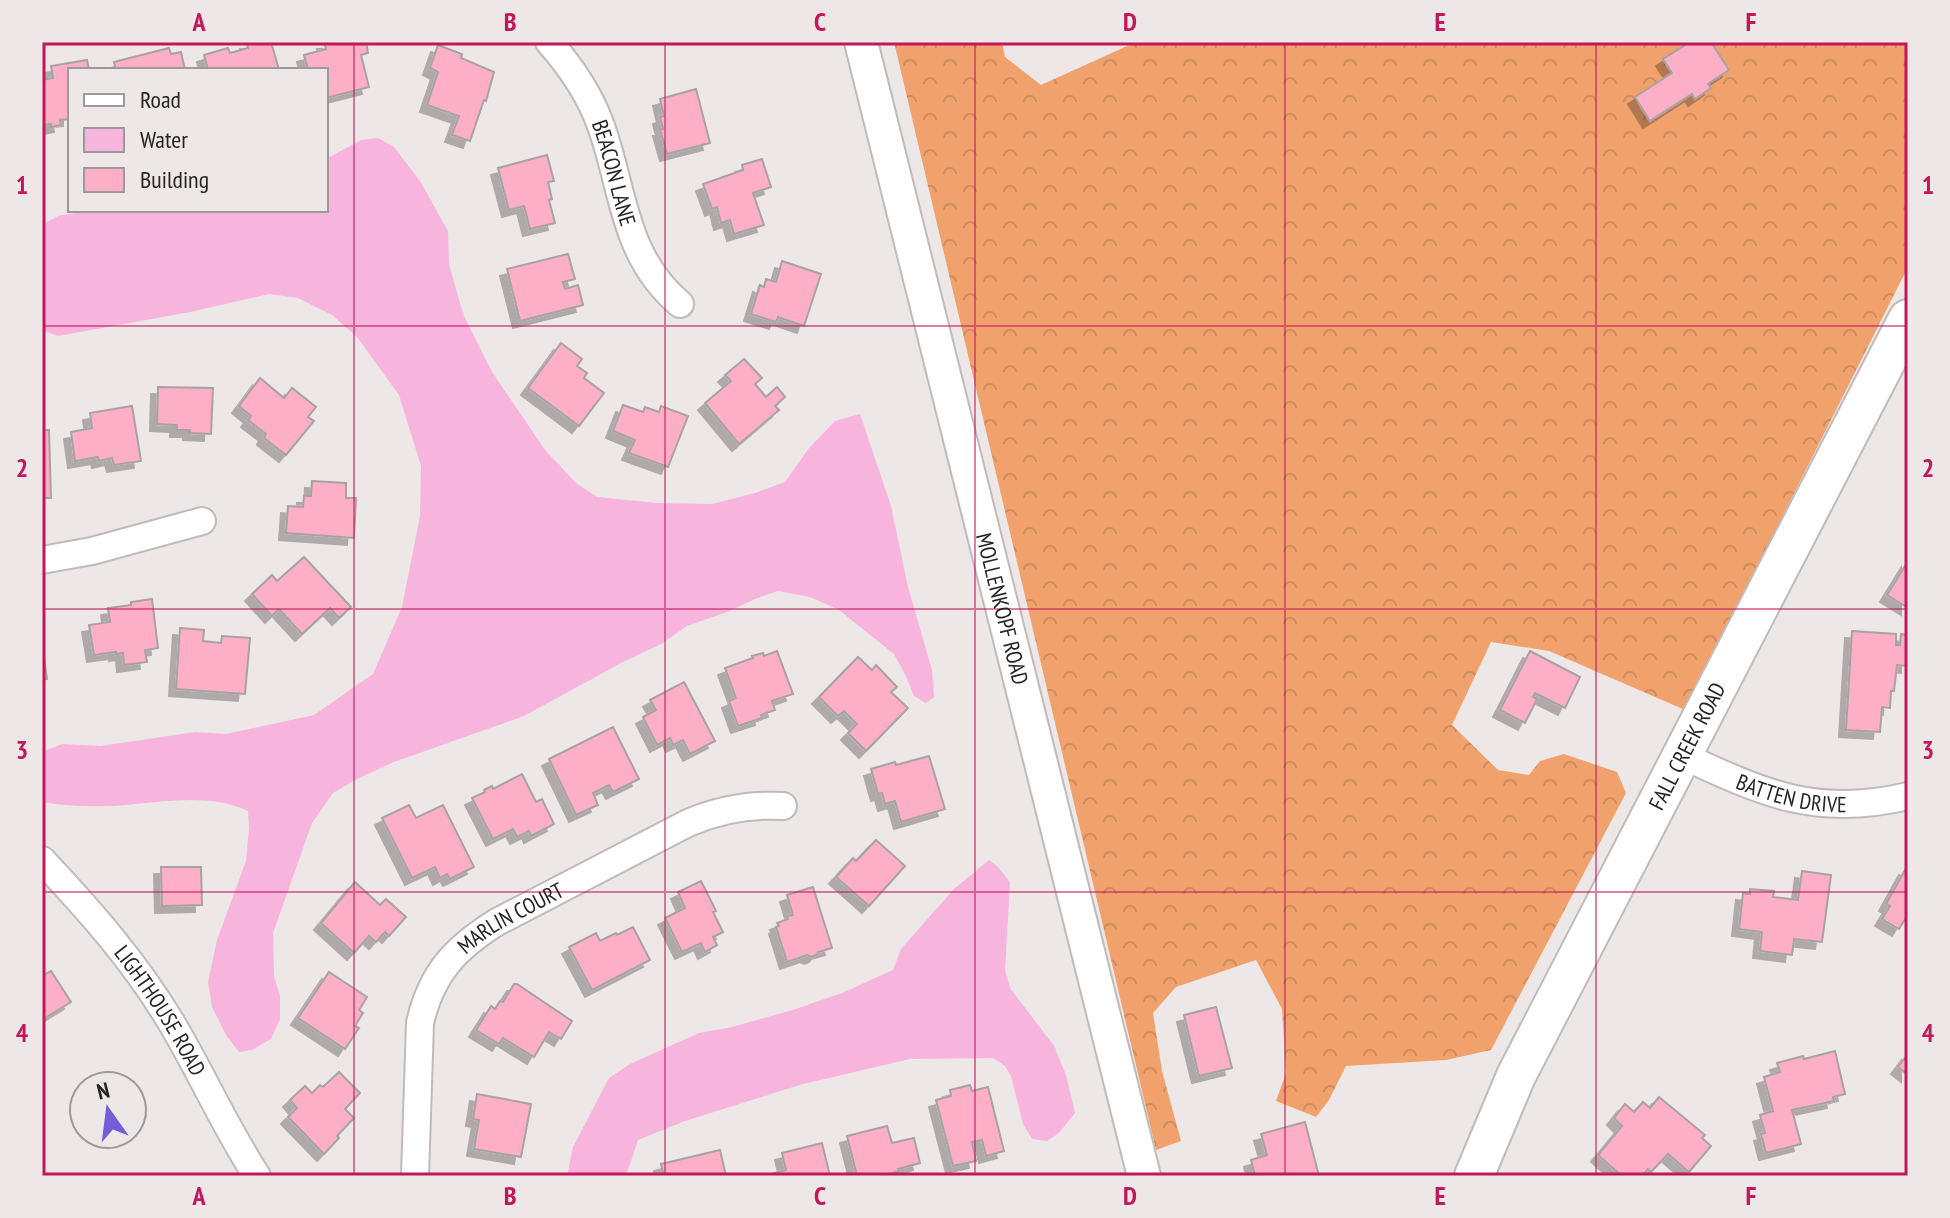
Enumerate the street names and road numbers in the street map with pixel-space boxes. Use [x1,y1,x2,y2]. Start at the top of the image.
street label: BEACON LANE [586,116,642,229]
street label: MOLLENKOPF ROAD [970,530,1035,687]
street label: FALL CREEK ROAD [1642,678,1731,815]
street label: BATTEN DRIVE [1732,767,1847,818]
street label: MARLIN COURT [451,876,568,960]
street label: LIGHTHOUSE ROAD [108,940,212,1080]

